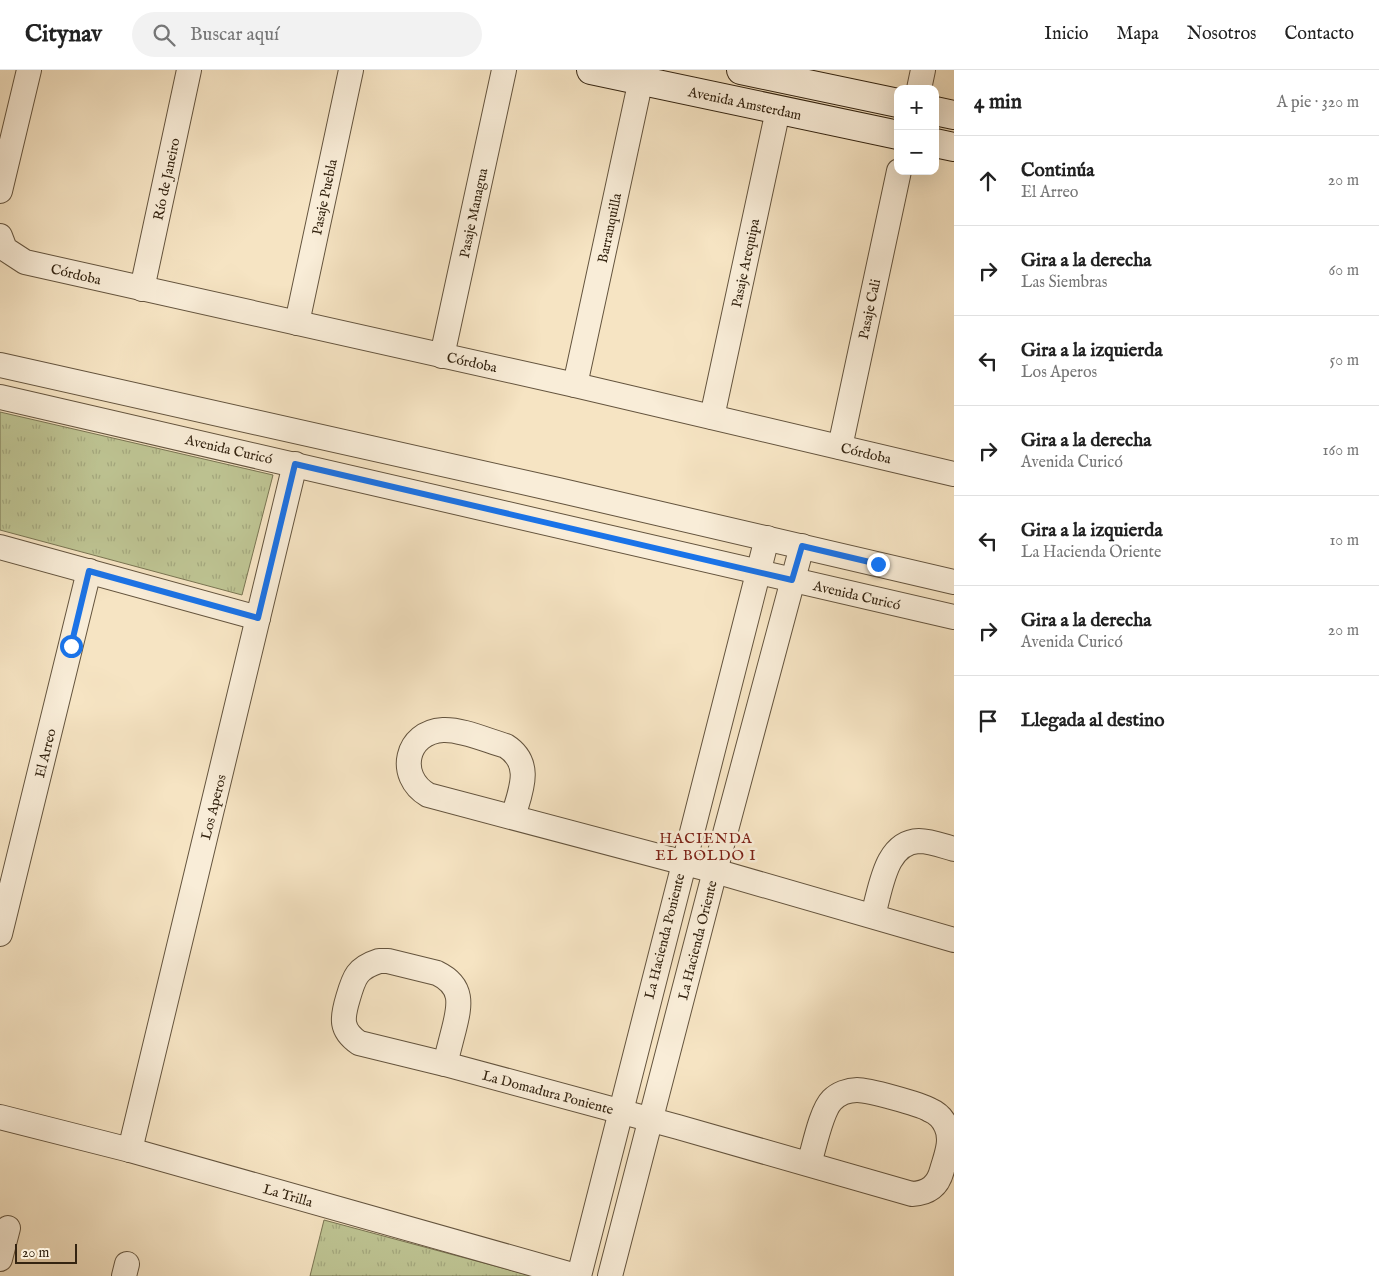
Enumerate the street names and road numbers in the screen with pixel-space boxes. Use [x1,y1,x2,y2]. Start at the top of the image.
street label: Avenida Amsterdam [686,83,803,125]
street label: Río de Janeiro [149,136,185,222]
street label: Pasaje Puebla [308,157,342,237]
street label: Pasaje Managua [456,166,492,260]
street label: Barranquilla [594,191,626,265]
street label: Pasaje Arequipa [728,216,764,309]
street label: Córdoba [49,260,104,290]
street label: Pasaje Cali [855,277,885,341]
street label: Córdoba [445,349,500,377]
street label: Avenida Curicó [182,431,275,469]
street label: Córdoba [839,439,894,469]
street label: Avenida Curicó [810,577,903,615]
street label: El Arreo [31,726,61,780]
street label: Los Aperos [197,773,231,842]
street label: La Hacienda Poniente [641,871,689,1001]
street label: La Hacienda Oriente [674,878,722,1002]
street label: La Domadura Poniente [480,1067,616,1119]
street label: La Trilla [261,1180,316,1212]

